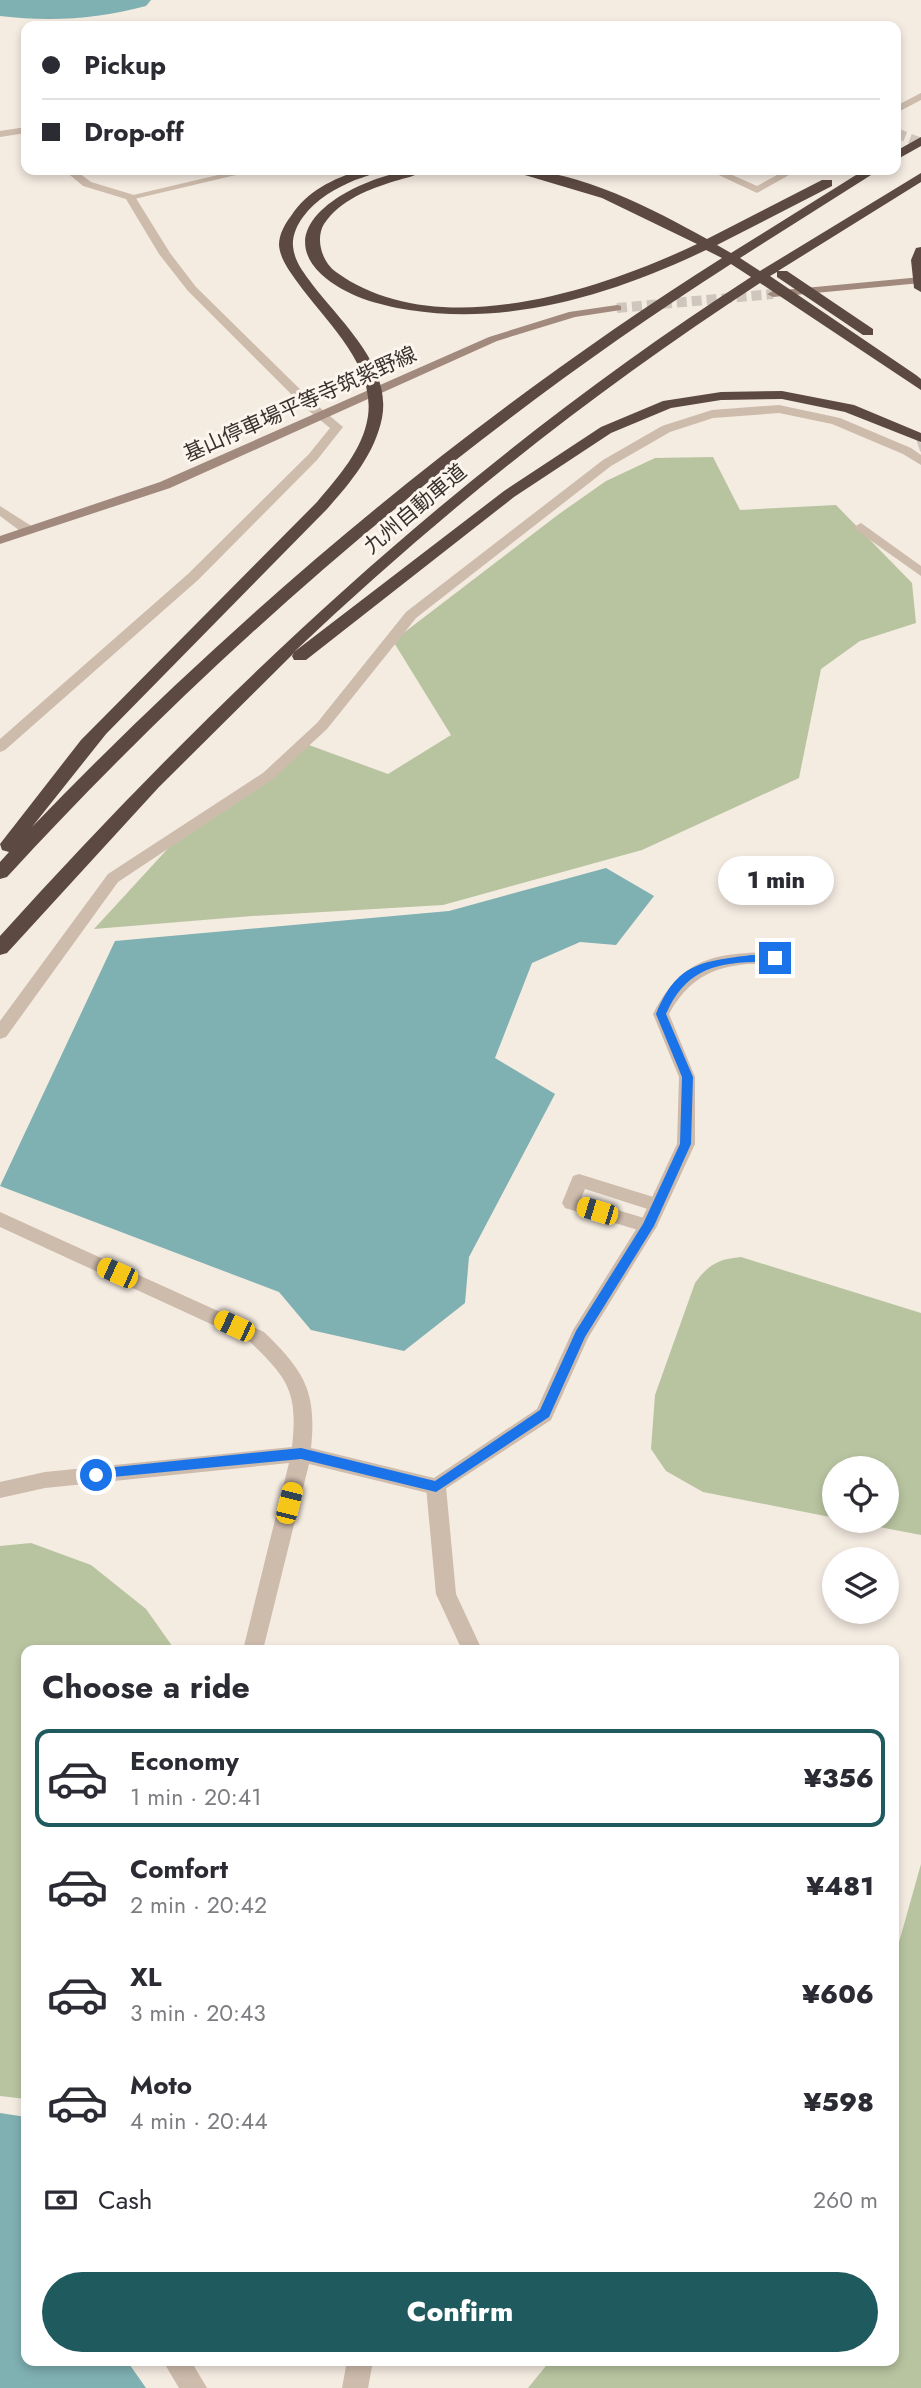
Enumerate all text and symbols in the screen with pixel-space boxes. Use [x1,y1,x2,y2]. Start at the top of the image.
text: Pickup [84,46,166,84]
text: Drop-off [84,113,184,151]
street label: 基山停車場平等寺筑紫野線 [179,339,421,469]
street label: 九州自動車道 [357,457,473,561]
callout: 1 min [717,856,833,906]
text: 1 min [747,863,805,897]
route end [759,942,791,974]
car [574,1195,621,1227]
car [94,1255,141,1291]
car [211,1308,258,1344]
map controls [822,1456,899,1624]
button: locate [822,1456,899,1533]
route start [80,1459,112,1491]
car [274,1480,305,1526]
button: layers [822,1547,899,1624]
text: Choose a ride [42,1664,250,1710]
text: Economy [130,1742,239,1780]
icon: car [46,1747,109,1810]
text: ¥356 [804,1759,874,1797]
text: 1 min · 20:41 [130,1780,262,1814]
text: Comfort [130,1850,228,1888]
icon: car [46,1855,109,1918]
text: ¥481 [806,1867,874,1905]
text: 2 min · 20:42 [130,1888,267,1922]
text: XL [130,1958,162,1996]
icon: car [46,1963,109,2026]
text: ¥606 [802,1975,874,2013]
text: 3 min · 20:43 [130,1996,266,2030]
text: Moto [130,2066,192,2104]
icon: car [46,2071,109,2134]
text: ¥598 [803,2083,874,2121]
text: 4 min · 20:44 [130,2104,268,2138]
icon: cash [42,2181,80,2219]
text: Cash [98,2181,152,2219]
text: 260 m [813,2183,878,2217]
button: Confirm [42,2272,878,2352]

